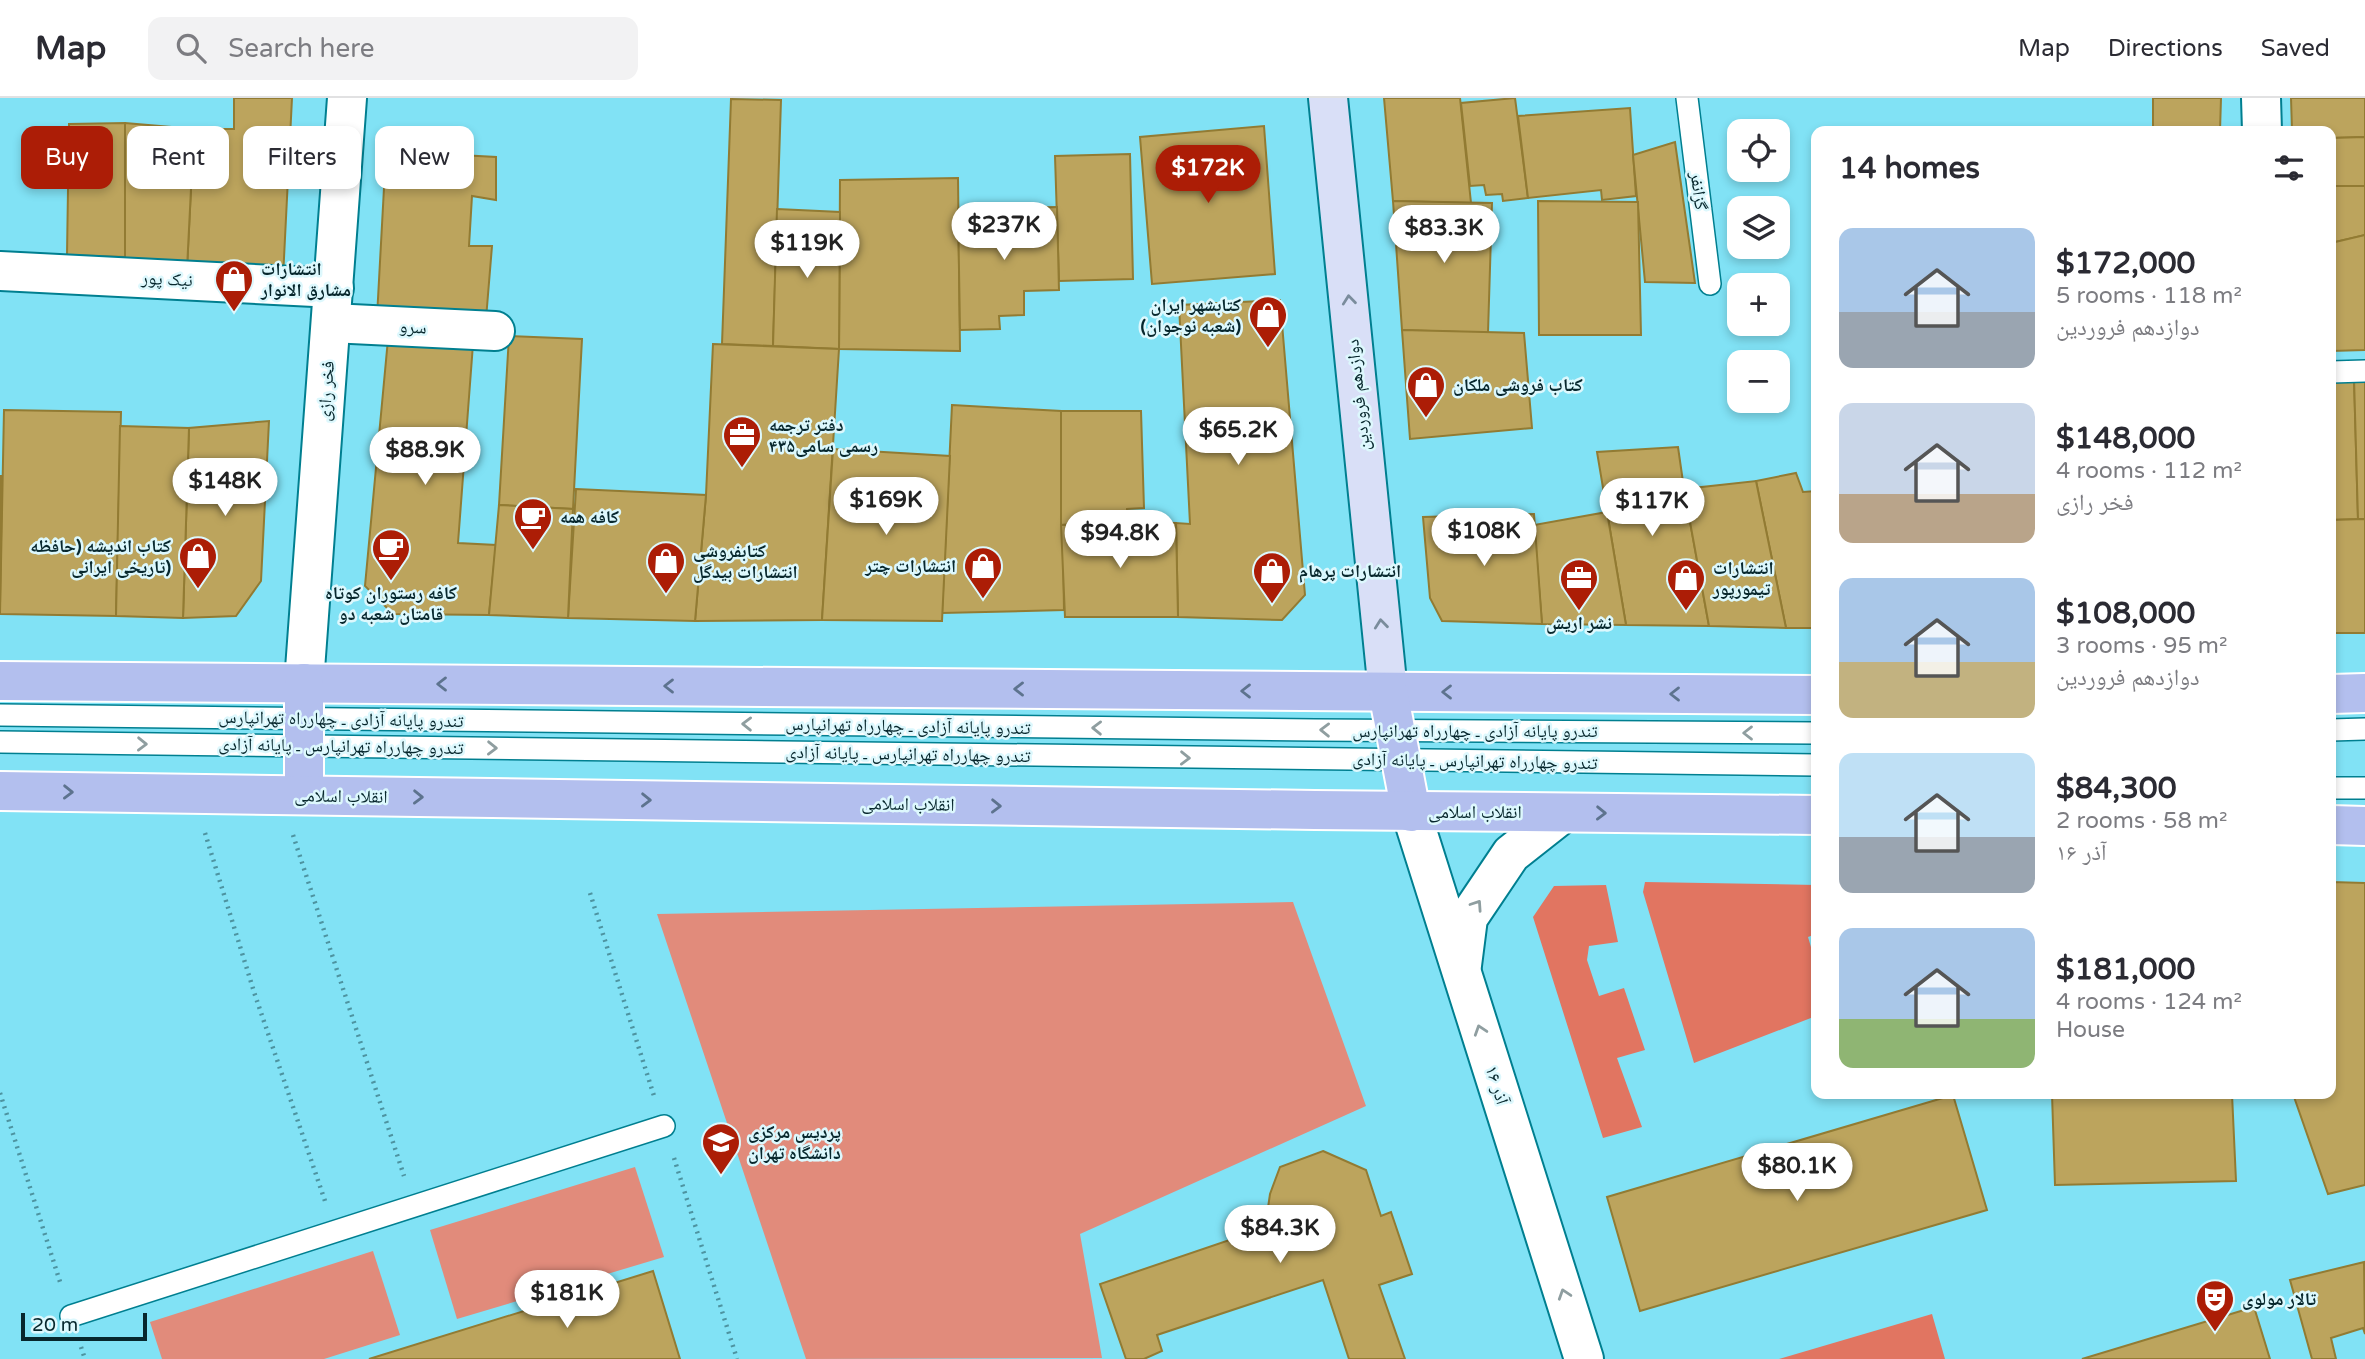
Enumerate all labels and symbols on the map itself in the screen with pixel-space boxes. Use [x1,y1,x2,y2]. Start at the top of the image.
pin: $172K [1159,146,1257,205]
street label: گزانفر [1686,170,1712,212]
pin: $237K [955,202,1053,262]
pin: $83.3K [1387,206,1501,265]
pin: $119K [758,220,856,280]
shop icon: انتشارات مشارق الانوار [213,258,255,313]
place label: انتشارات مشارق الانوار [260,258,351,301]
street label: نیک پور [140,267,193,291]
place label: کتابشهر ایران (شعبه نوجوان) [1141,294,1241,337]
shop icon: کتابشهر ایران (شعبه نوجوان) [1247,294,1289,349]
one-way arrow [1341,294,1356,306]
street label: سرو [399,315,427,339]
street label: دوازدهم فروردین [1341,338,1376,452]
street label: فخر رازی [313,360,339,422]
shop icon: کتاب فروشی ملکان [1405,364,1447,419]
place label: کتاب فروشی ملکان [1453,374,1583,396]
pin: $65.2K [1181,408,1295,467]
office icon: دفتر ترجمه رسمی سامی۴۳۵ [721,414,763,469]
place label: دفتر ترجمه رسمی سامی۴۳۵ [769,414,878,457]
pin: $88.9K [368,428,482,487]
pin: $148K [176,458,274,518]
pin: $169K [837,478,935,537]
pin: $117K [1603,478,1701,538]
cafe icon: کافه همه [512,496,554,551]
place label: کافه همه [560,506,619,528]
pin: $108K [1435,508,1533,568]
pin: $94.8K [1063,510,1177,570]
cafe icon: کافه رستوران کوتاه قامتان شعبه دو [370,527,412,582]
place label: کتاب اندیشه (حافظه تاریخی ایرانی) [30,535,171,578]
shop icon: کتاب اندیشه (حافظه تاریخی ایرانی) [177,535,219,590]
shop icon: کتابفروشی انتشارات بیدگل [645,540,687,595]
place label: کتابفروشی انتشارات بیدگل [693,540,798,583]
shop icon: انتشارات چتر [962,545,1004,600]
shop icon: انتشارات پرهام [1251,550,1293,605]
place label: انتشارات چتر [864,555,956,577]
office icon: نشر اریش [1558,557,1600,612]
shop icon: انتشارات تیمورپور [1665,557,1707,612]
place label: انتشارات تیمورپور [1712,557,1774,600]
place label: انتشارات پرهام [1299,560,1401,583]
place label: کافه رستوران کوتاه قامتان شعبه دو [325,582,457,625]
place label: نشر اریش [1546,612,1612,634]
one-way arrow [1374,618,1389,630]
one-way arrow [436,676,446,692]
one-way arrow [663,678,674,694]
one-way arrow [1013,681,1024,697]
one-way arrow [1241,683,1251,699]
one-way arrow [1442,684,1452,700]
one-way arrow [1669,686,1680,702]
street label: تندرو پایانه آزادی ـ چهارراه تهرانپارس [218,706,464,732]
street label: تندرو پایانه آزادی ـ چهارراه تهرانپارس [785,713,1031,739]
one-way arrow [742,716,752,732]
one-way arrow [1092,720,1102,736]
street label: تندرو پایانه آزادی ـ چهارراه تهرانپارس [1352,720,1598,742]
one-way arrow [1319,722,1330,738]
one-way arrow [1743,725,1753,741]
street label: تندرو چهارراه تهرانپارس ـ پایانه آزادی [218,733,464,759]
one-way arrow [136,736,147,751]
one-way arrow [487,740,497,756]
street label: تندرو چهارراه تهرانپارس ـ پایانه آزادی [785,741,1031,767]
street label: تندرو چهارراه تهرانپارس ـ پایانه آزادی [1352,748,1598,774]
one-way arrow [1180,750,1190,766]
one-way arrow [63,784,74,799]
street label: انقلاب اسلامی [294,784,388,808]
one-way arrow [413,789,424,805]
street label: انقلاب اسلامی [861,792,955,816]
one-way arrow [640,793,651,808]
one-way arrow [990,798,1001,813]
street label: انقلاب اسلامی [1428,801,1522,823]
one-way arrow [1597,805,1607,821]
one-way arrow [1469,900,1481,913]
one-way arrow [1474,1025,1488,1037]
street label: ۱۶ آذر [1480,1063,1514,1108]
school or university icon: پردیس مرکزی دانشگاه‌ تهران [700,1121,742,1176]
place label: پردیس مرکزی دانشگاه‌ تهران [748,1121,841,1164]
pin: $80.1K [1740,1144,1854,1203]
pin: $84.3K [1223,1206,1337,1265]
pin: $181K [518,1270,616,1330]
theatre icon: تالار مولوی [2194,1278,2236,1333]
one-way arrow [1557,1288,1572,1300]
place label: تالار مولوی [2242,1288,2316,1310]
scale bar [21,1310,147,1342]

